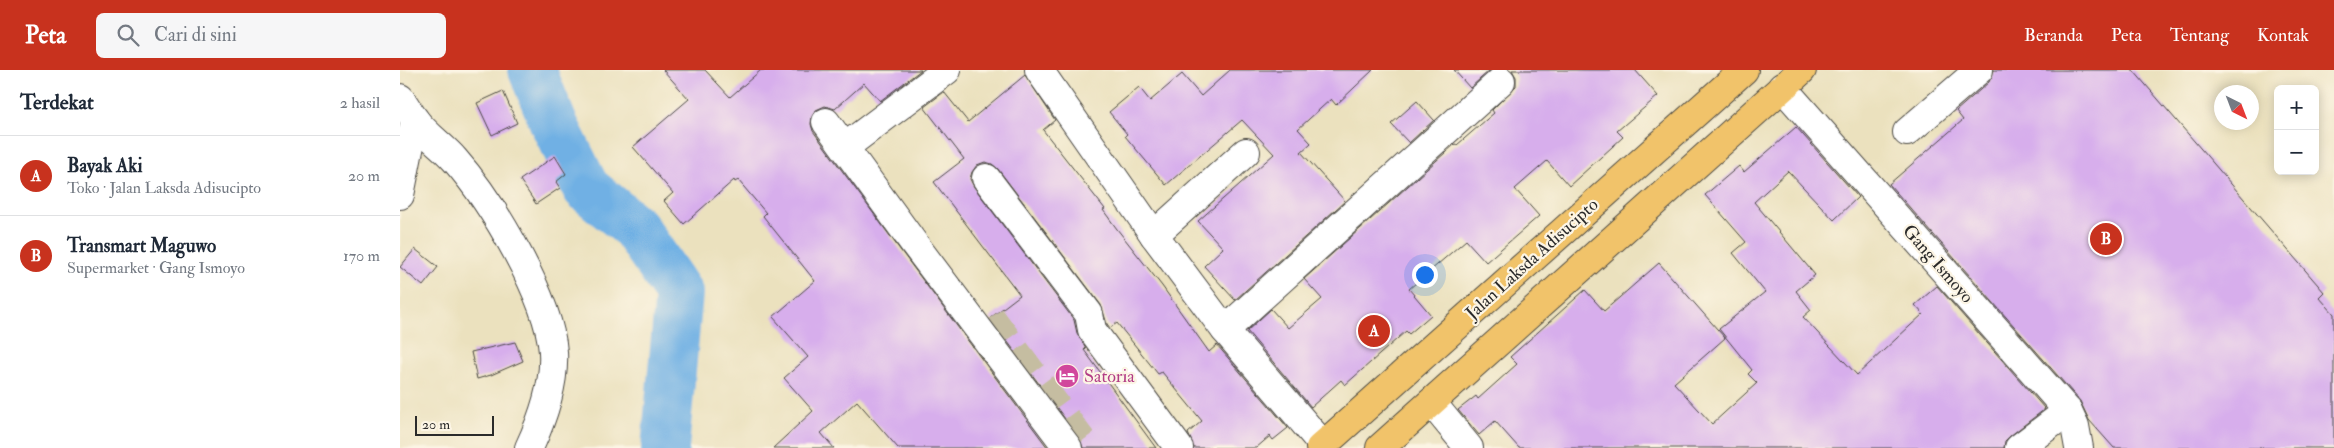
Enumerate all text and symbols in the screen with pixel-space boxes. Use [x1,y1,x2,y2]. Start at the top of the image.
search box [96,13,446,58]
text: Peta [25,20,66,51]
icon: search [114,21,142,49]
text: Cari di sini [154,23,237,47]
text: Beranda [2024,24,2083,47]
text: Peta [2111,24,2142,47]
text: Tentang [2170,24,2229,47]
text: Kontak [2257,24,2309,47]
north arrow [2214,85,2259,130]
map controls [2274,85,2319,175]
button: + [2274,85,2319,130]
text: Terdekat [20,89,94,116]
text: 2 hasil [340,93,380,113]
button: − [2274,130,2319,175]
text: Bayak Aki [67,154,143,178]
text: A [31,166,41,186]
text: 20 m [348,166,380,186]
text: Toko · Jalan Laksda Adisucipto [67,178,261,198]
street label: Jalan Laksda Adisucipto [1460,193,1603,325]
street label: Gang Ismoyo [1898,220,1979,308]
pin: B [2090,220,2122,258]
text: Transmart Maguwo [67,234,216,258]
text: B [31,246,41,266]
text: 170 m [343,246,380,266]
text: Supermarket · Gang Ismoyo [67,258,245,278]
your location [1412,262,1438,288]
pin: A [1358,312,1390,350]
hotel icon: Satoria [1054,363,1080,389]
place label: Satoria [1084,365,1135,388]
scale bar [415,413,494,436]
text: 20 m [422,416,450,433]

